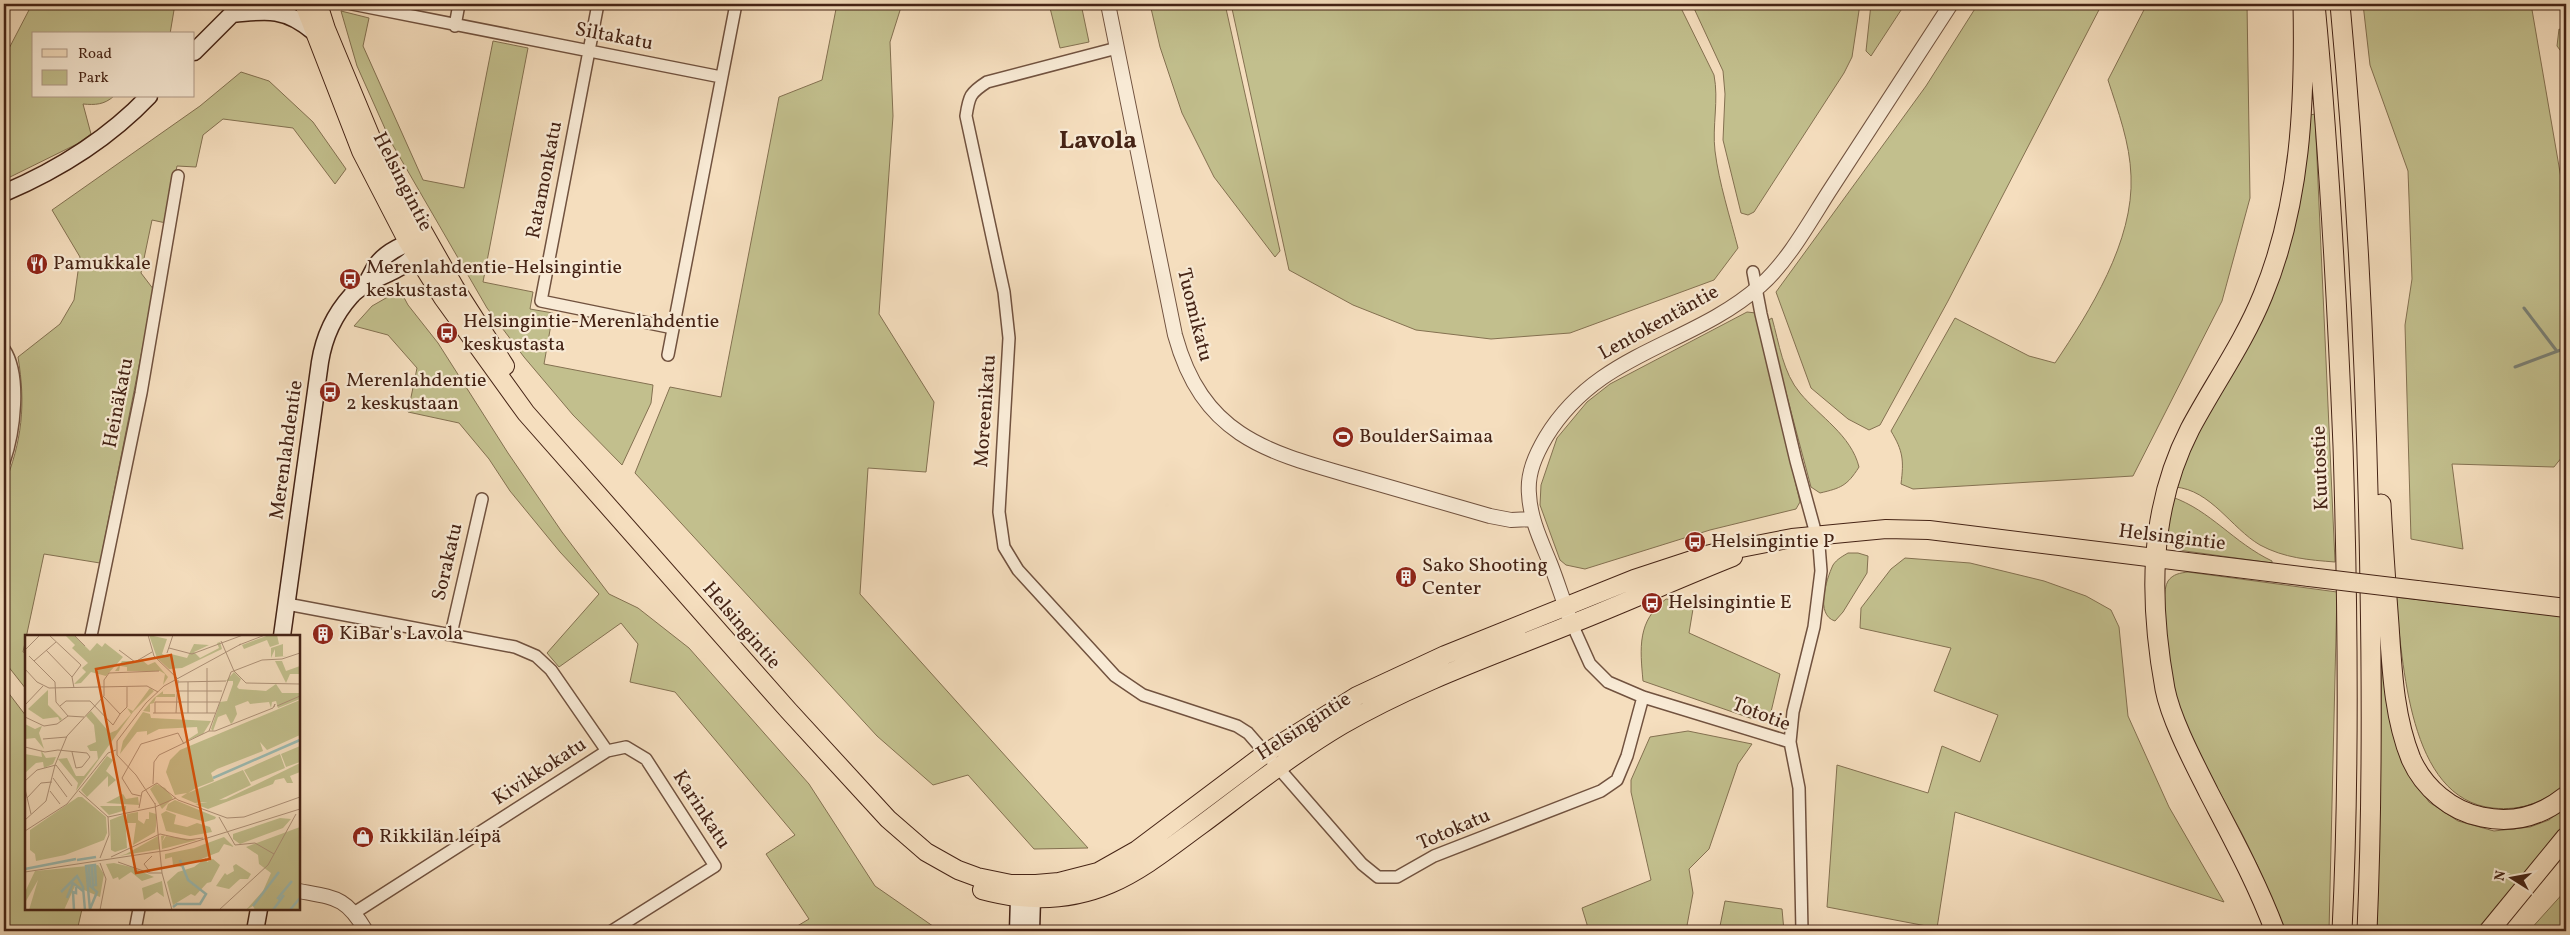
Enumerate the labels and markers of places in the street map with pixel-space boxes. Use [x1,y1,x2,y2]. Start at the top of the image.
place label: Pamukkale [53,250,151,278]
restaurant icon: Pamukkale [25,252,49,276]
place label: Merenlahdentie-Helsingintie keskustasta [366,254,622,305]
bus stop icon: Merenlahdentie-Helsingintie keskustasta [338,267,362,291]
place label: Helsingintie-Merenlahdentie keskustasta [463,308,719,359]
bus stop icon: Helsingintie-Merenlahdentie keskustasta [435,321,459,345]
place label: Merenlahdentie 2 keskustaan [346,367,487,418]
bus stop icon: Merenlahdentie 2 keskustaan [318,380,342,404]
place label: BoulderSaimaa [1359,423,1493,451]
sports icon: BoulderSaimaa [1331,425,1355,449]
place label: Helsingintie P [1711,528,1834,556]
bus stop icon: Helsingintie P [1683,530,1707,554]
place label: Sako Shooting Center [1422,552,1548,603]
building icon: Sako Shooting Center [1394,565,1418,589]
place label: Helsingintie E [1668,589,1792,617]
bus stop icon: Helsingintie E [1640,591,1664,615]
place label: KiBar's Lavola [339,620,463,648]
building icon: KiBar's Lavola [311,622,335,646]
place label: Rikkilän leipä [379,823,501,851]
shop icon: Rikkilän leipä [351,825,375,849]

